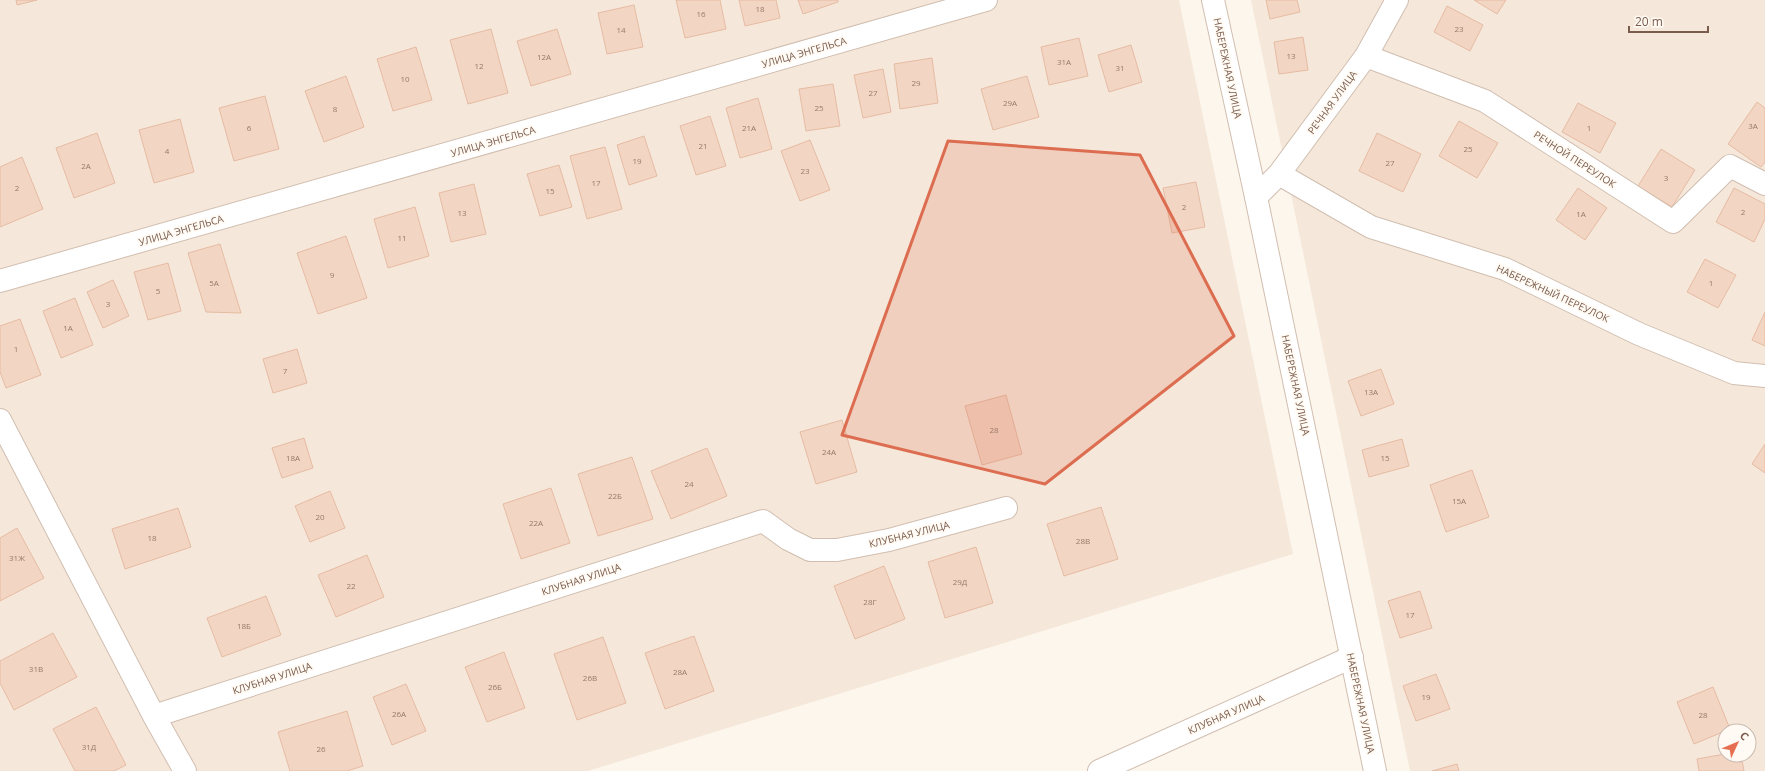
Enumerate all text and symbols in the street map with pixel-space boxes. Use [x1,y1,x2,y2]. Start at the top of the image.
house number: 18 [755,3,765,14]
house number: 16 [696,8,706,19]
scale bar [1629,8,1708,34]
text: 20 m [1635,13,1663,30]
street label: НАБЕРЕЖНАЯ УЛИЦА [1210,16,1246,120]
house number: 23 [1454,23,1464,34]
house number: 14 [616,24,626,35]
street label: УЛИЦА ЭНГЕЛЬСА [760,33,849,71]
house number: 13 [1286,50,1296,61]
house number: 12А [537,51,552,62]
house number: 31А [1057,56,1072,67]
house number: 12 [474,60,484,71]
house number: 31 [1115,62,1125,73]
street label: РЕЧНАЯ УЛИЦА [1304,67,1360,137]
house number: 10 [400,73,410,84]
house number: 29 [911,77,921,88]
house number: 27 [868,87,878,98]
house number: 29А [1003,97,1018,108]
house number: 25 [814,102,824,113]
house number: 8 [333,103,338,114]
house number: 3А [1748,120,1759,131]
house number: 6 [247,122,252,133]
street label: УЛИЦА ЭНГЕЛЬСА [449,122,538,160]
house number: 21А [742,122,757,133]
house number: 1 [1587,122,1591,133]
street label: РЕЧНОЙ ПЕРЕУЛОК [1531,127,1620,191]
house number: 21 [698,140,708,151]
house number: 25 [1463,143,1473,154]
house number: 4 [165,145,170,156]
house number: 19 [632,155,642,166]
house number: 27 [1385,157,1395,168]
house number: 2А [81,160,92,171]
house number: 23 [800,165,810,176]
house number: 3 [1664,172,1669,183]
house number: 17 [591,177,601,188]
house number: 2 [15,182,20,193]
house number: 15 [545,185,555,196]
house number: 2 [1182,201,1187,212]
house number: 2 [1741,206,1746,217]
house number: 13 [457,207,467,218]
house number: 1А [1576,208,1587,219]
street label: УЛИЦА ЭНГЕЛЬСА [137,211,226,249]
house number: 11 [397,232,407,243]
street label: НАБЕРЕЖНЫЙ ПЕРЕУЛОК [1494,261,1612,326]
house number: 9 [330,269,335,280]
house number: 5А [209,277,220,288]
house number: 1 [1709,277,1713,288]
house number: 5 [156,285,161,296]
house number: 3 [106,298,111,309]
house number: 1А [63,322,74,333]
street label: НАБЕРЕЖНАЯ УЛИЦА [1278,333,1314,437]
house number: 1 [14,343,18,354]
house number: 7 [283,365,288,376]
house number: 13А [1364,386,1379,397]
house number: 28 [989,424,999,435]
house number: 24А [822,446,837,457]
house number: 18А [286,452,301,463]
house number: 15 [1380,452,1390,463]
house number: 24 [684,478,694,489]
house number: 22Б [608,490,622,501]
house number: 15А [1452,495,1467,506]
house number: 20 [315,511,325,522]
house number: 22А [529,517,544,528]
street label: КЛУБНАЯ УЛИЦА [867,517,951,551]
house number: 18 [147,532,157,543]
house number: 28В [1076,535,1090,546]
house number: 31Ж [9,552,25,563]
street label: КЛУБНАЯ УЛИЦА [540,559,623,598]
house number: 29Д [953,576,968,587]
house number: 22 [346,580,356,591]
house number: 28Г [863,596,877,607]
house number: 17 [1405,609,1415,620]
house number: 18Б [237,620,251,631]
street label: НАБЕРЕЖНАЯ УЛИЦА [1343,651,1379,755]
street label: КЛУБНАЯ УЛИЦА [231,658,314,697]
house number: 31В [29,663,43,674]
house number: 28А [673,666,688,677]
house number: 26В [583,672,597,683]
house number: 26Б [488,681,502,692]
street label: КЛУБНАЯ УЛИЦА [1185,691,1267,737]
house number: 19 [1421,691,1431,702]
house number: 26А [392,708,407,719]
house number: 28 [1698,709,1708,720]
north arrow [1717,723,1757,763]
text: С [1737,728,1752,743]
house number: 31Д [82,741,97,752]
house number: 26 [316,743,326,754]

